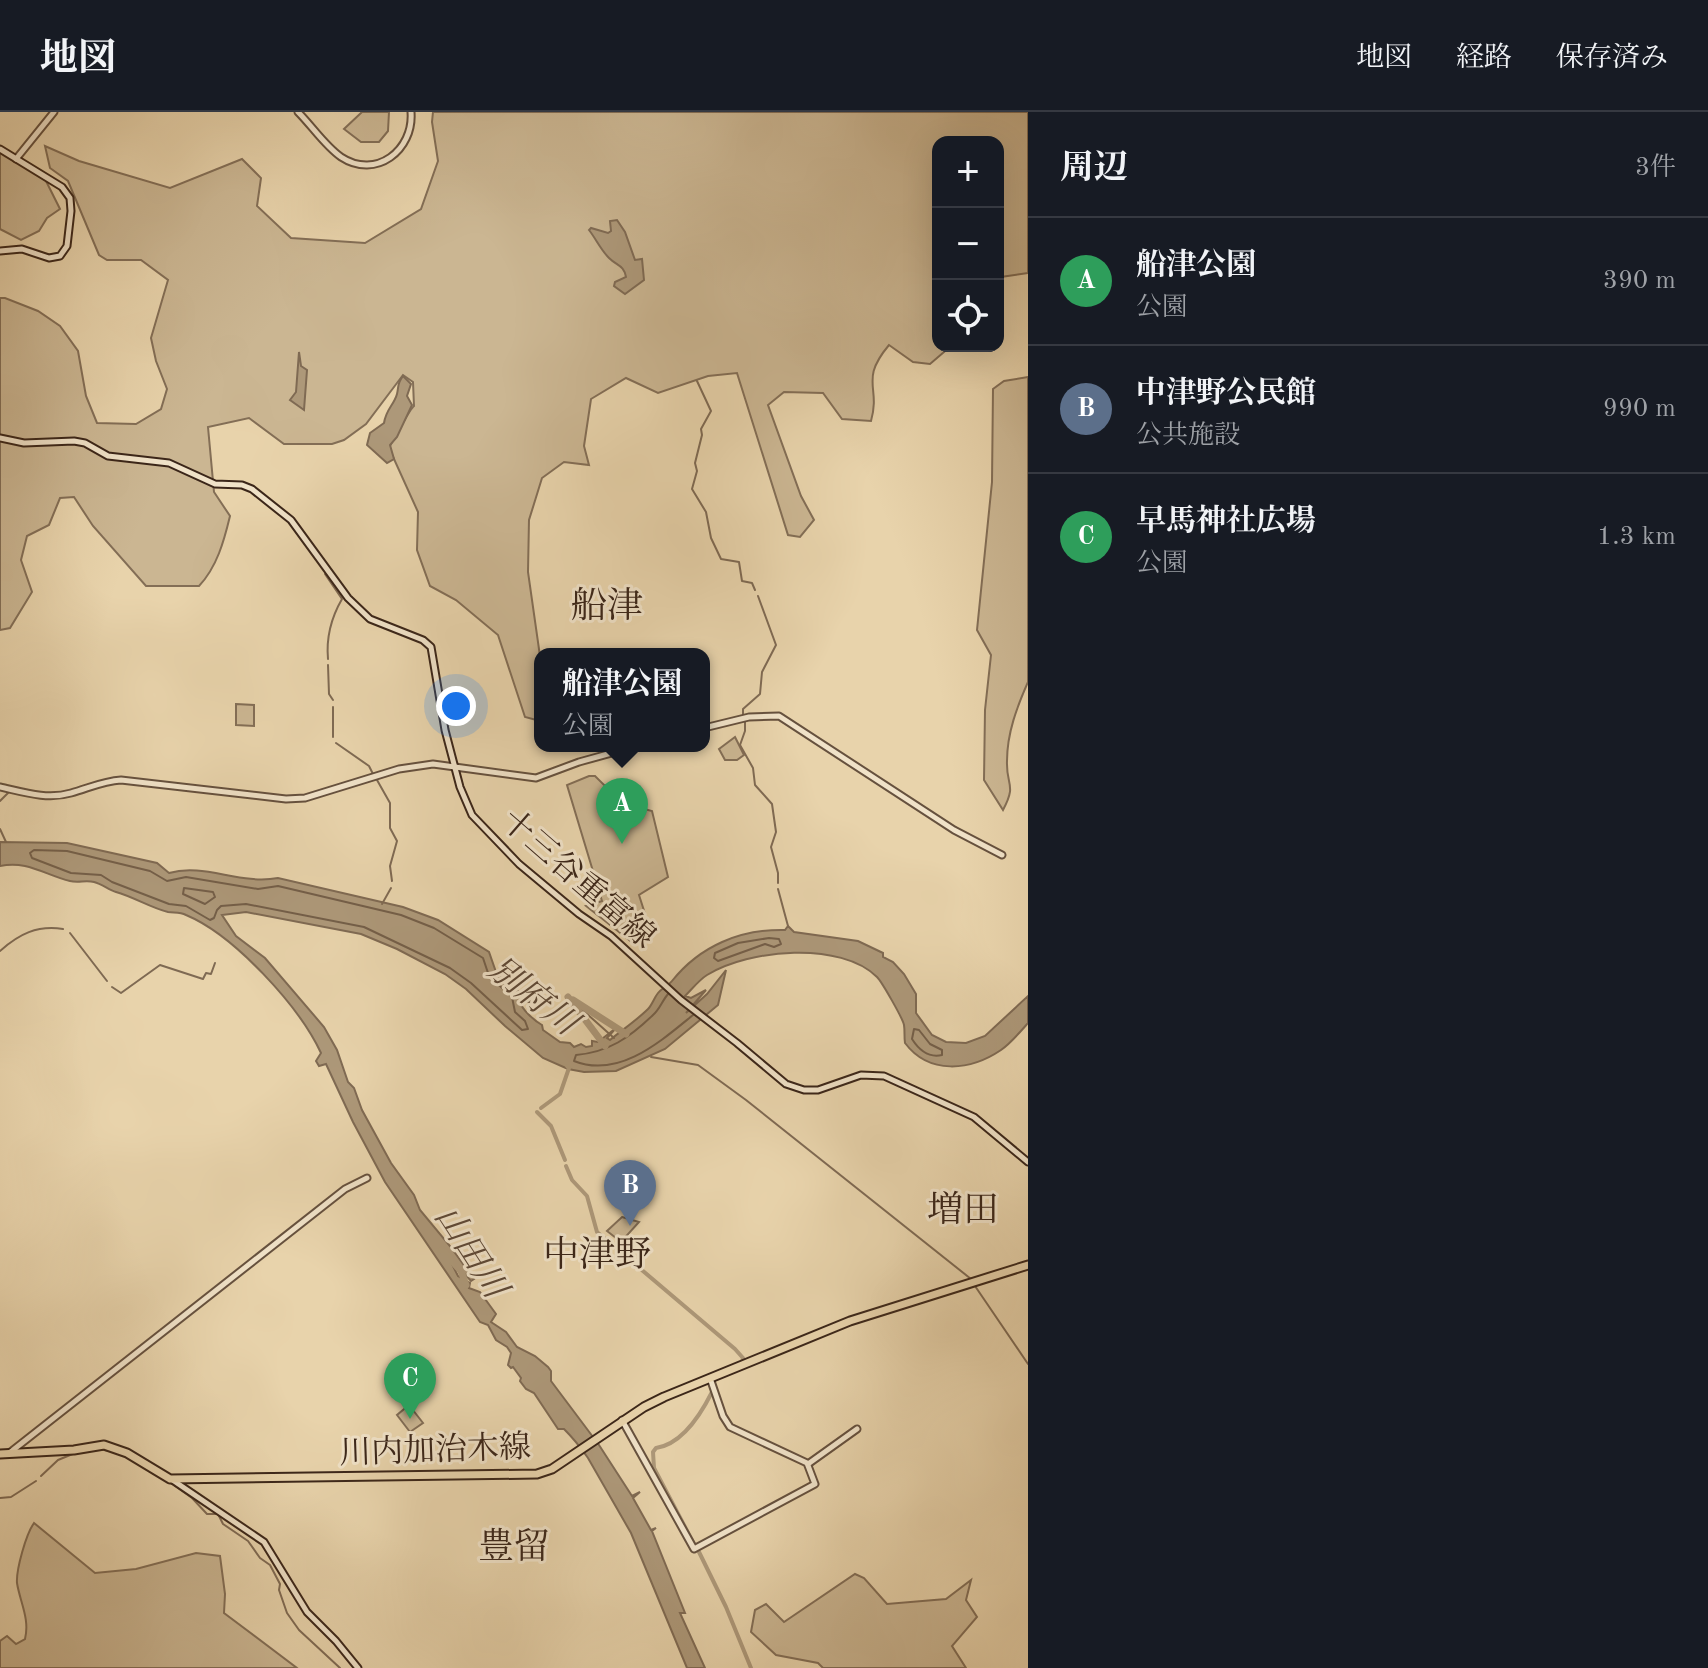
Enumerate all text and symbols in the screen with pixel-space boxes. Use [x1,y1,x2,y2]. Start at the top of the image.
text: 地図 [40,41,116,79]
text: 地図 [1356,45,1412,73]
text: 経路 [1456,45,1512,73]
text: 保存済み [1556,45,1668,73]
map controls [932,136,1004,352]
button: + [932,136,1004,208]
text: 周辺 [1060,152,1128,186]
text: 3件 [1635,155,1676,181]
button: − [932,208,1004,280]
text: 船津公園 [1136,251,1256,281]
text: A [1076,268,1096,294]
text: 390 m [1603,268,1676,294]
button: locate [932,280,1004,352]
text: 公園 [1136,295,1188,321]
text: 中津野公民館 [1136,379,1316,409]
text: B [1077,396,1095,422]
text: 990 m [1603,396,1676,422]
text: 公共施設 [1136,423,1240,449]
text: 早馬神社広場 [1136,507,1316,537]
text: C [1077,524,1095,550]
text: 1.3 km [1597,524,1676,550]
text: 公園 [1136,551,1188,577]
district label: 船津 [571,586,643,626]
popup [534,648,710,752]
text: 船津公園 [562,670,682,700]
your location [436,686,476,726]
text: 公園 [562,714,614,740]
pin: A [596,778,648,844]
street label: 十三谷重富線 [494,802,663,955]
water label: 別府川 [481,950,588,1045]
pin: B [604,1160,656,1226]
district label: 増田 [927,1190,999,1230]
water label: 山田川 [427,1200,515,1308]
district label: 中津野 [543,1235,651,1275]
pin: C [384,1353,436,1419]
street label: 川内加治木線 [338,1430,532,1471]
district label: 豊留 [478,1527,550,1567]

